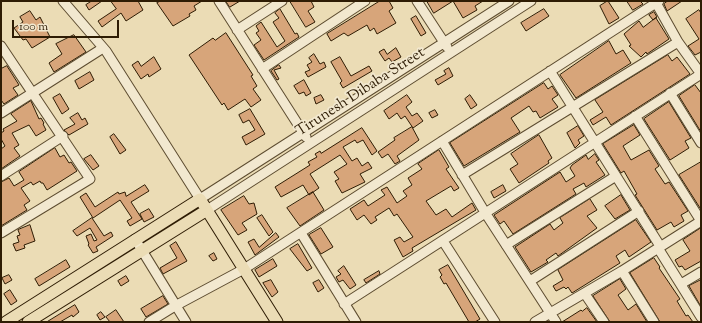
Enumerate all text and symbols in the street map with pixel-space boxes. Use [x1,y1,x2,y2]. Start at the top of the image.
scale bar [14,12,121,38]
text: 100 m [19,18,48,36]
street label: Tirunesh Dibaba Street [293,45,429,141]

